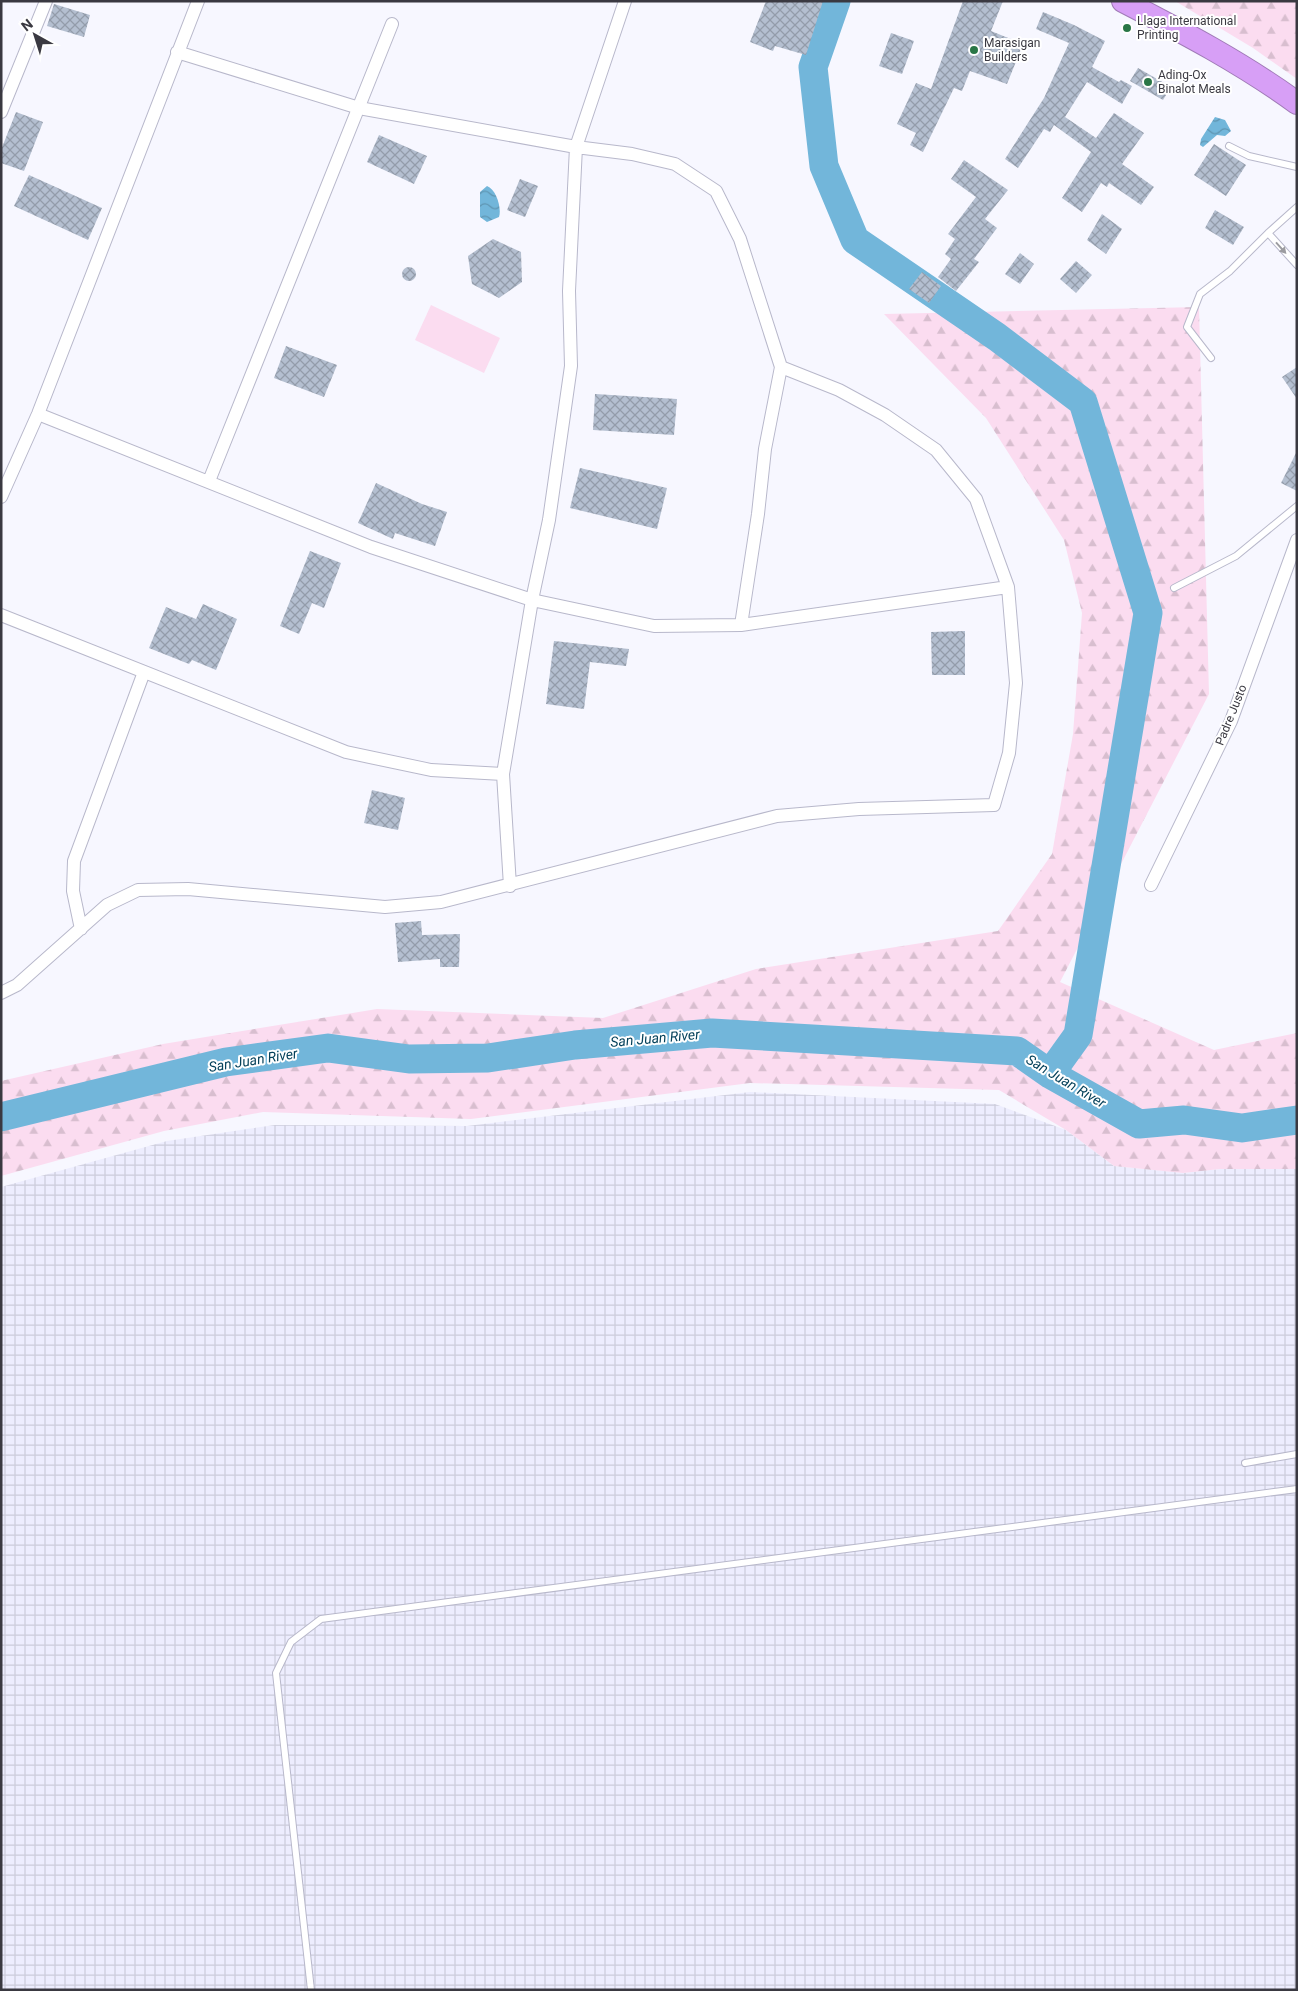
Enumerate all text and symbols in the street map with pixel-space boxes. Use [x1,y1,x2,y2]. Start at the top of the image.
north arrow [10,10,60,60]
place label: Llaga International Printing [1137,14,1236,42]
text: N [18,16,36,34]
marker: Llaga International Printing [1121,22,1133,34]
place label: Marasigan Builders [984,36,1040,64]
marker: Marasigan Builders [968,44,980,56]
place label: Ading-Ox Binalot Meals [1158,68,1231,96]
marker: Ading-Ox Binalot Meals [1142,76,1154,88]
one-way arrow [1275,241,1287,253]
street label: Padre Justo [1212,682,1250,747]
water label: San Juan River [610,1026,701,1050]
water label: San Juan River [207,1045,299,1075]
water label: San Juan River [1023,1051,1109,1111]

